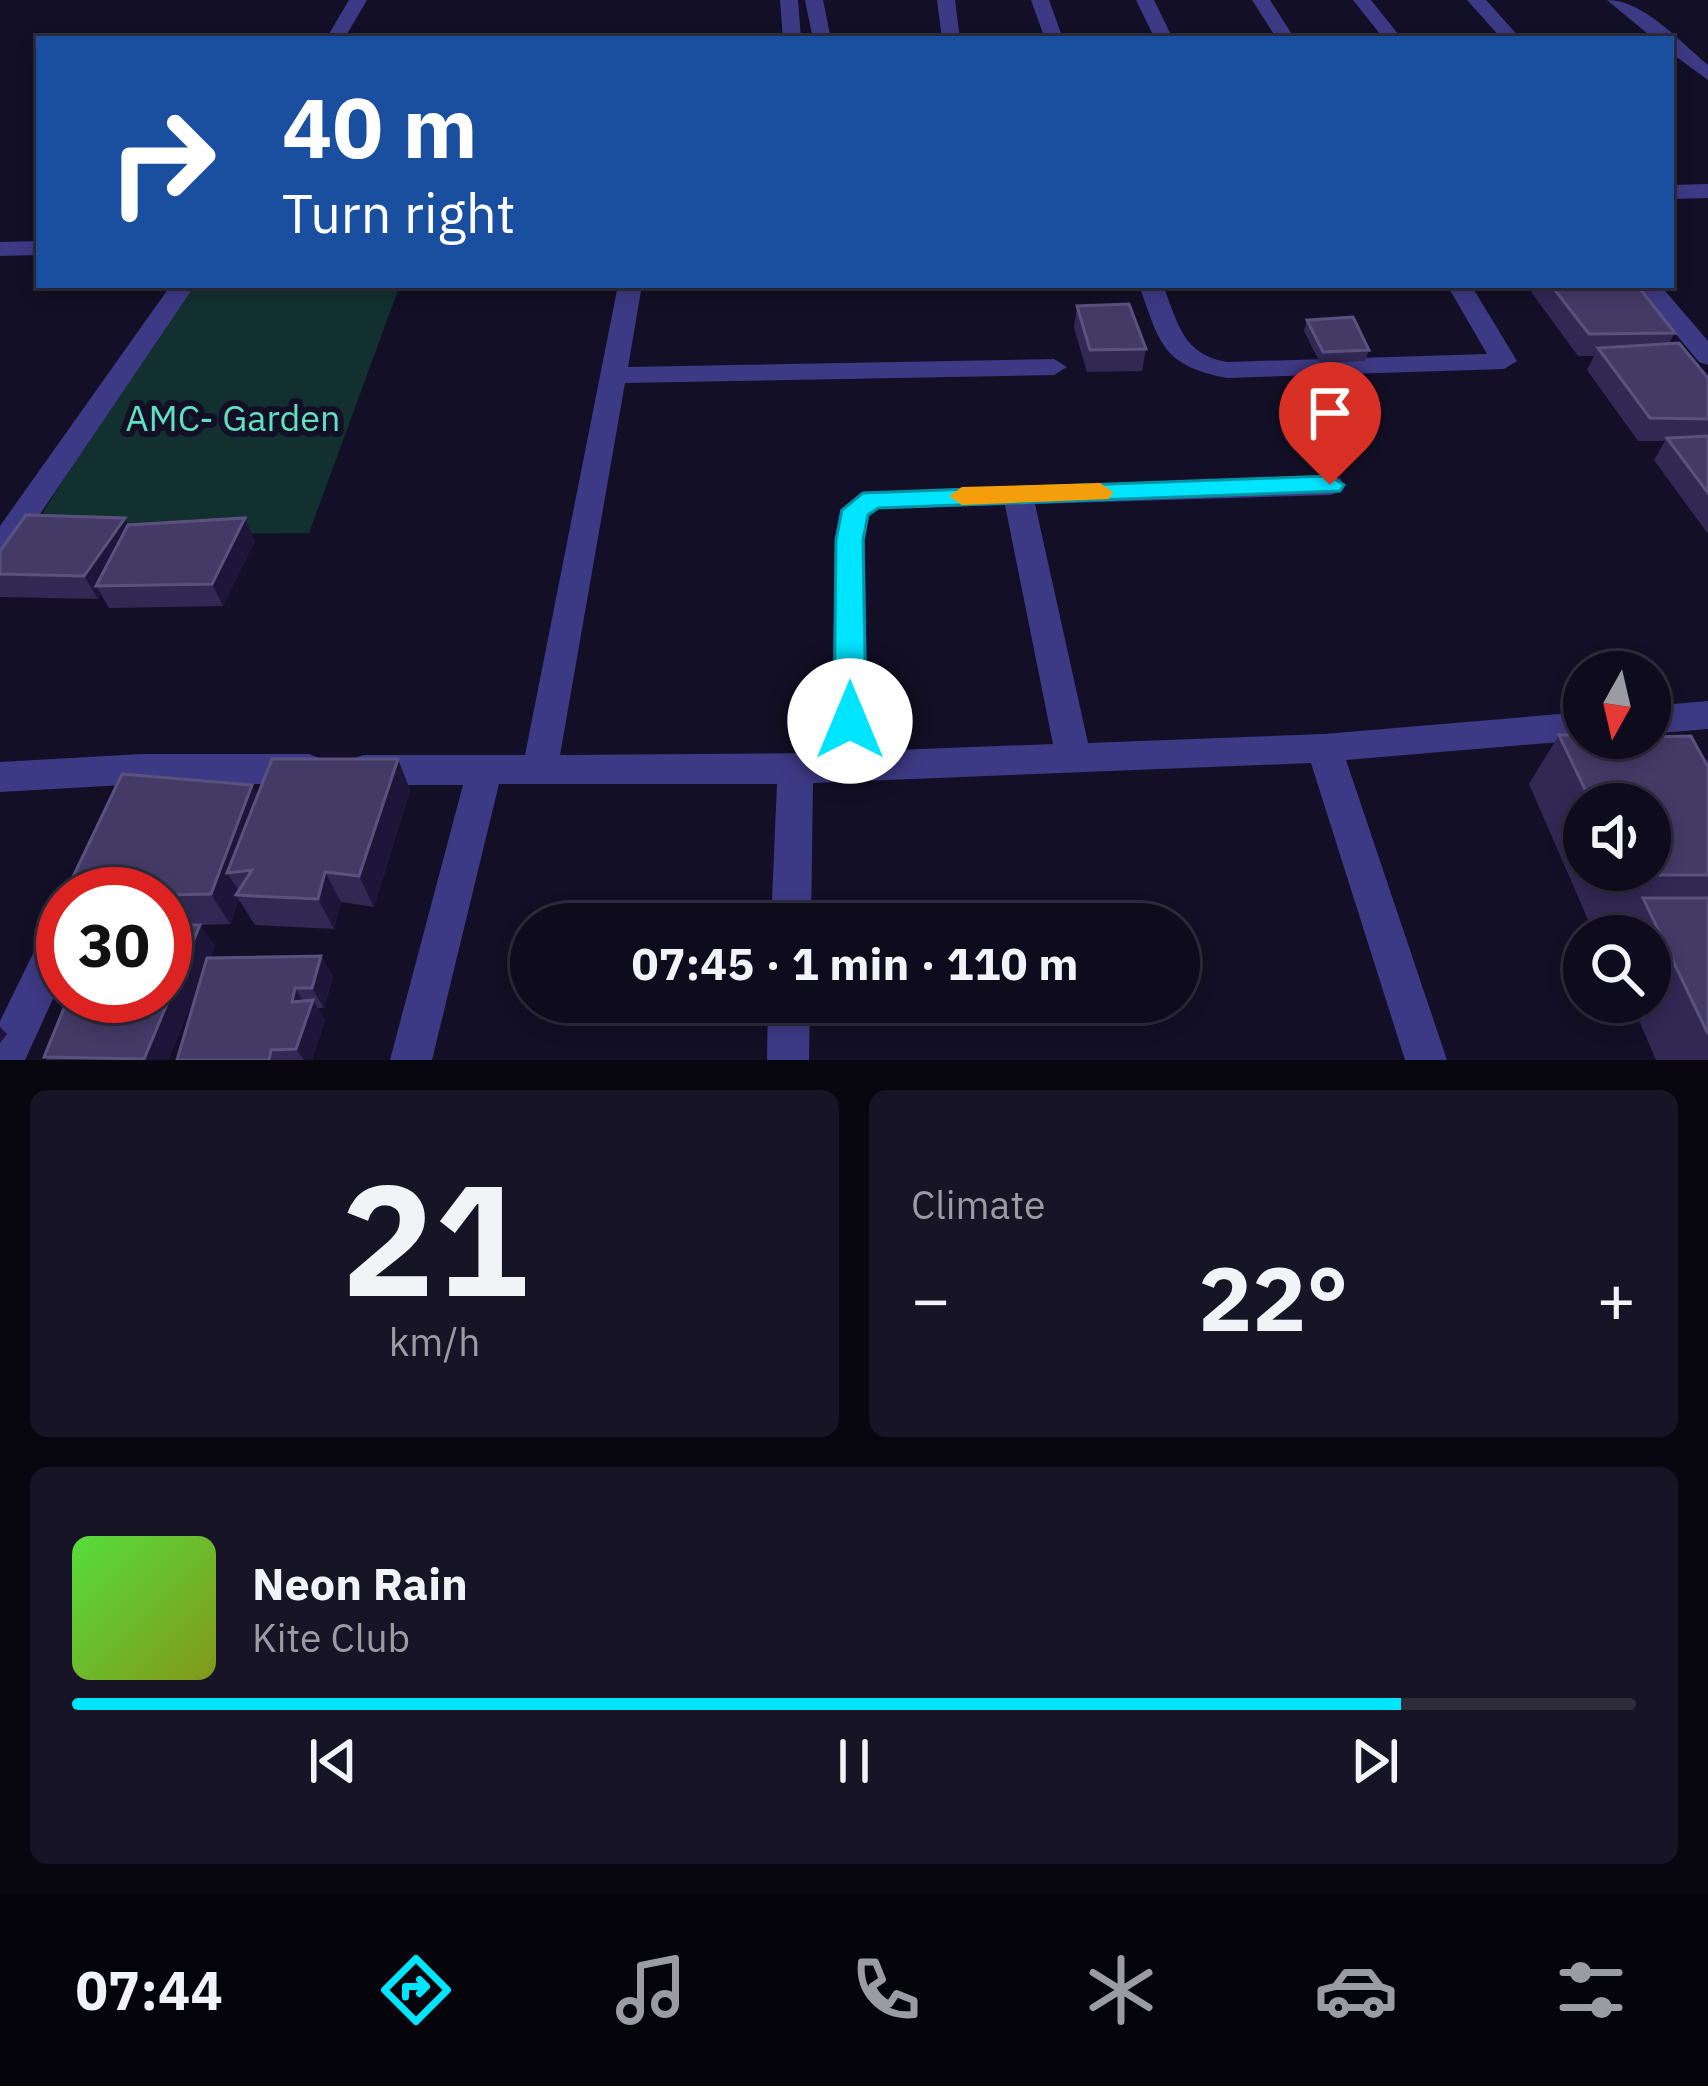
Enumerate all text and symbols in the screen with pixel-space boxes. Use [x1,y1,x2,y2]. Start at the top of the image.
text: 40 m [282,72,478,181]
icon: right [84,84,240,240]
text: Turn right [282,178,516,248]
pin [1279,362,1381,485]
icon: arrive [1297,380,1363,446]
park label: AMC- Garden [125,394,341,441]
north arrow [1563,651,1671,759]
map controls [1563,651,1671,1023]
position arrow [787,658,913,784]
button: sound [1563,783,1671,891]
speed limit sign: 30 [36,867,192,1023]
button: search [1563,915,1671,1023]
text: 07:45 · 1 min · 110 m [632,934,1078,992]
text: 21 [341,1136,528,1339]
text: Climate [911,1179,1045,1230]
text: 22° [1198,1239,1349,1356]
text: − [911,1255,951,1341]
text: + [1596,1255,1636,1341]
text: km/h [389,1316,480,1367]
text: Neon Rain [252,1554,468,1612]
text: Kite Club [252,1612,410,1663]
icon: previous [300,1728,366,1794]
icon: pause [821,1728,887,1794]
icon: next [1342,1728,1408,1794]
icon: directions [374,1948,458,2032]
icon: music [609,1948,693,2032]
icon: phone [844,1948,928,2032]
icon: climate [1079,1948,1163,2032]
icon: car [1314,1948,1398,2032]
icon: filters [1549,1948,1633,2032]
text: 07:44 [75,1955,223,2025]

